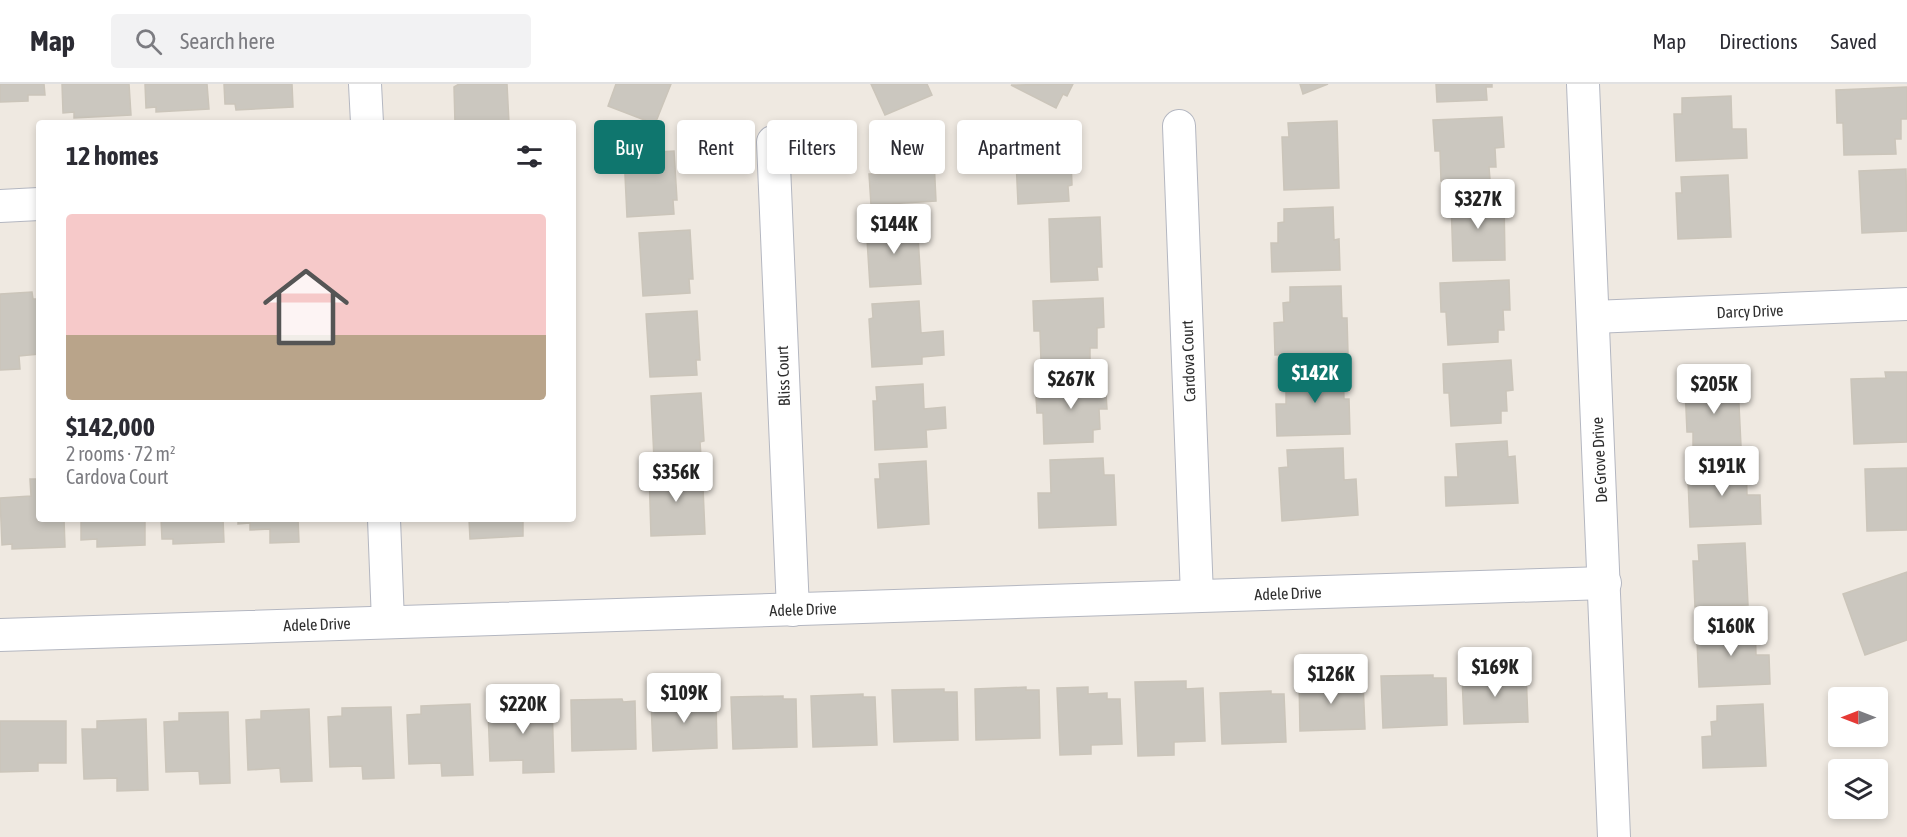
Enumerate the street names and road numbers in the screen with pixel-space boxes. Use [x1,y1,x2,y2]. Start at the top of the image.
street label: Darcy Drive [1716,301,1784,322]
street label: Cardova Court [1178,319,1198,402]
street label: Bliss Court [773,345,793,407]
street label: De Grove Drive [1588,417,1610,503]
street label: Adele Drive [1254,583,1322,603]
street label: Adele Drive [769,599,837,619]
street label: Adele Drive [283,614,351,634]

